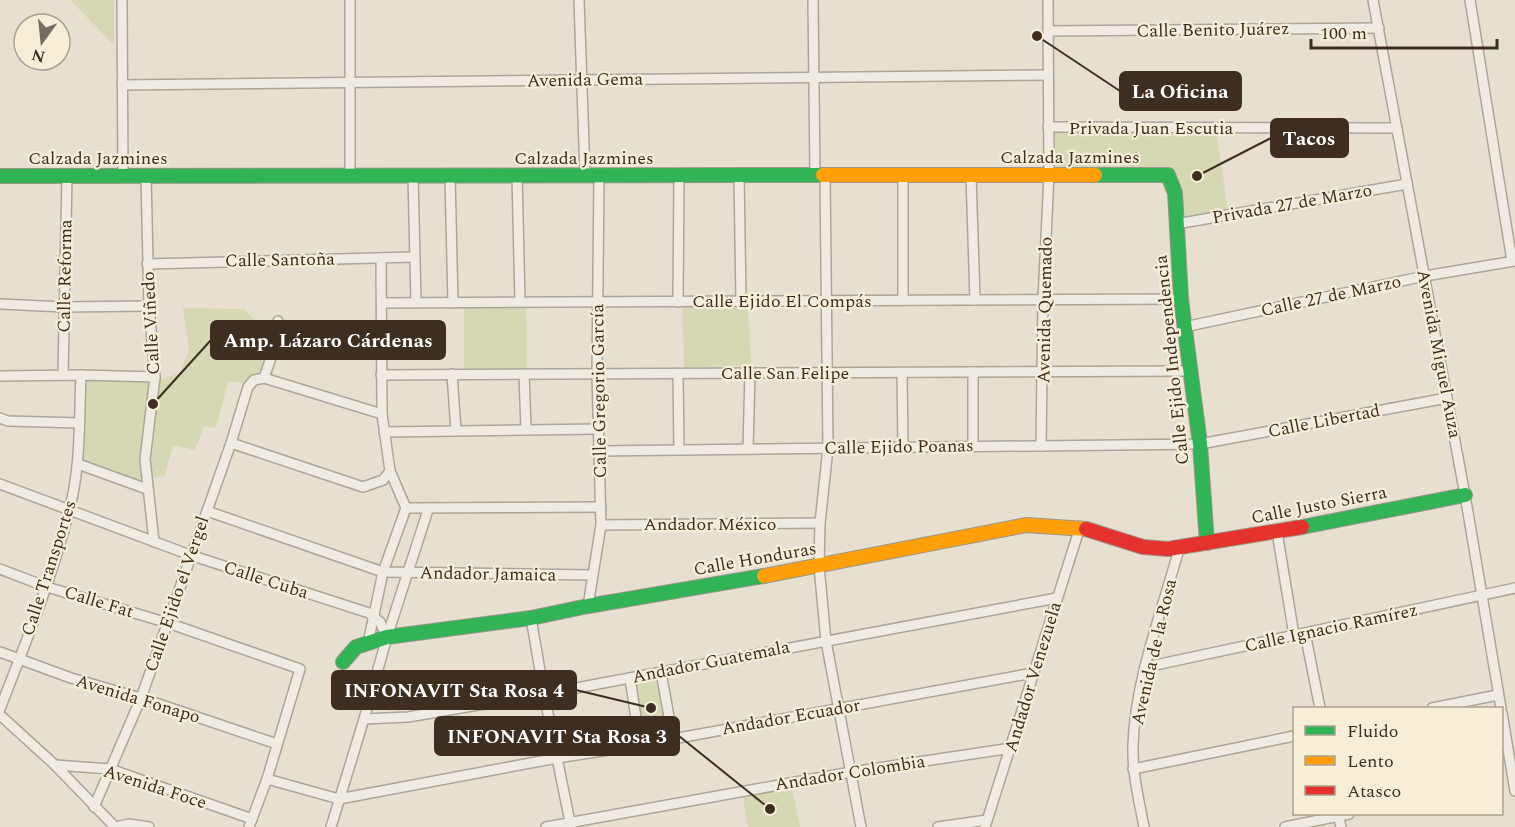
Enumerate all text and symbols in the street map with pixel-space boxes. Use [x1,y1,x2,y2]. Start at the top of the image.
north arrow [12,12,72,72]
scale bar [1311,12,1497,50]
street label: Calle Benito Juárez [1136,15,1290,45]
text: 100 m [1320,20,1367,47]
text: N [29,42,48,69]
street label: Avenida Gema [527,65,644,95]
callout: La Oficina [1120,72,1241,110]
text: La Oficina [1131,77,1229,107]
street label: Privada Juan Escutia [1069,115,1234,142]
callout: Tacos [1271,119,1348,157]
text: Tacos [1283,124,1336,154]
street label: Calzada Jazmines [1000,144,1140,171]
street label: Calzada Jazmines [28,145,168,172]
street label: Calzada Jazmines [514,145,654,172]
street label: Privada 27 de Marzo [1210,177,1374,231]
street label: Calle Reforma [51,219,79,333]
street label: Avenida Quemado [1030,236,1060,384]
street label: Calle Santoña [225,246,335,274]
street label: Calle Ejido Independencia [1148,254,1196,466]
street label: Avenida Miguel Auza [1409,267,1469,441]
street label: Calle 27 de Marzo [1258,268,1404,324]
street label: Calle Viñedo [135,271,167,375]
street label: Calle Ejido El Compás [692,288,872,315]
street label: Calle Gregorio García [584,303,614,478]
callout: Amp. Lázaro Cárdenas [211,321,445,359]
text: Amp. Lázaro Cárdenas [223,326,433,356]
street label: Calle San Felipe [721,360,849,387]
street label: Calle Libertad [1266,397,1382,445]
street label: Calle Ejido Poanas [824,432,974,462]
street label: Calle Justo Sierra [1249,479,1389,531]
street label: Calle Transportes [14,497,84,639]
street label: Andador México [644,511,776,538]
street label: Calle Ejido el Vergel [138,512,216,676]
street label: Calle Honduras [691,535,819,583]
street label: Calle Cuba [220,554,312,606]
street label: Andador Jamaica [419,559,557,589]
street label: Avenida de la Rosa [1124,576,1184,728]
street label: Calle Fat [61,579,137,625]
street label: Calle Ignacio Ramírez [1242,596,1420,660]
street label: Andador Venezuela [997,598,1069,756]
street label: Andador Guatemala [630,633,792,691]
street label: Avenida Fonapo [72,667,204,731]
callout: INFONAVIT Sta Rosa 4 [332,671,576,709]
text: INFONAVIT Sta Rosa 4 [344,676,564,706]
street label: Andador Ecuador [719,692,863,742]
legend [1293,707,1503,815]
callout: INFONAVIT Sta Rosa 3 [435,717,679,755]
text: Fluido [1347,718,1399,745]
text: INFONAVIT Sta Rosa 3 [447,722,667,752]
street label: Andador Colombia [773,748,927,798]
text: Lento [1347,748,1394,775]
street label: Avenida Foce [100,758,210,816]
text: Atasco [1347,778,1401,805]

